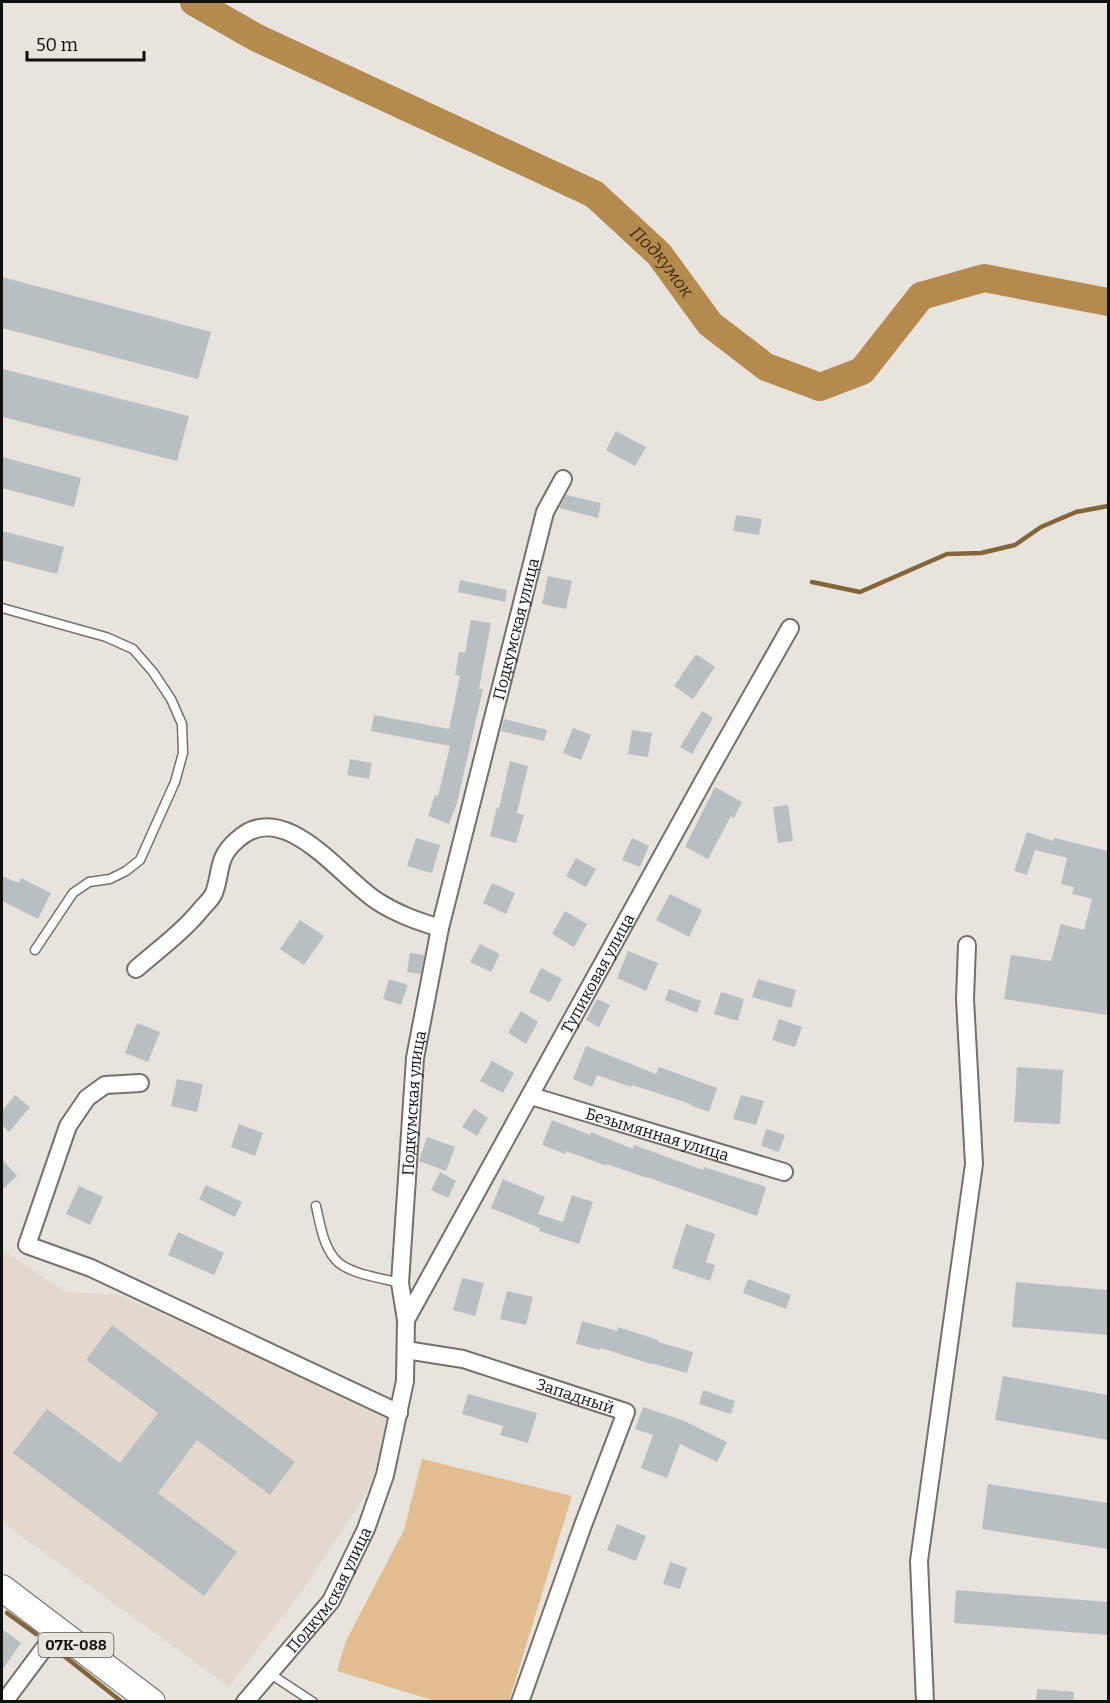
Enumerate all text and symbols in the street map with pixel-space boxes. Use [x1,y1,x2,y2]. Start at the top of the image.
scale bar [27,24,144,62]
text: 50 m [36,34,78,56]
water label: Подкумок [625,222,698,302]
street label: Подкумская улица [489,556,543,702]
street label: Тупиковая улица [557,910,638,1037]
street label: Подкумская улица [398,1029,430,1176]
street label: Безымянная улица [583,1104,732,1165]
street label: Западный [534,1375,617,1418]
street label: Подкумская улица [282,1524,376,1657]
road number: 07К-088 [38,1633,113,1657]

